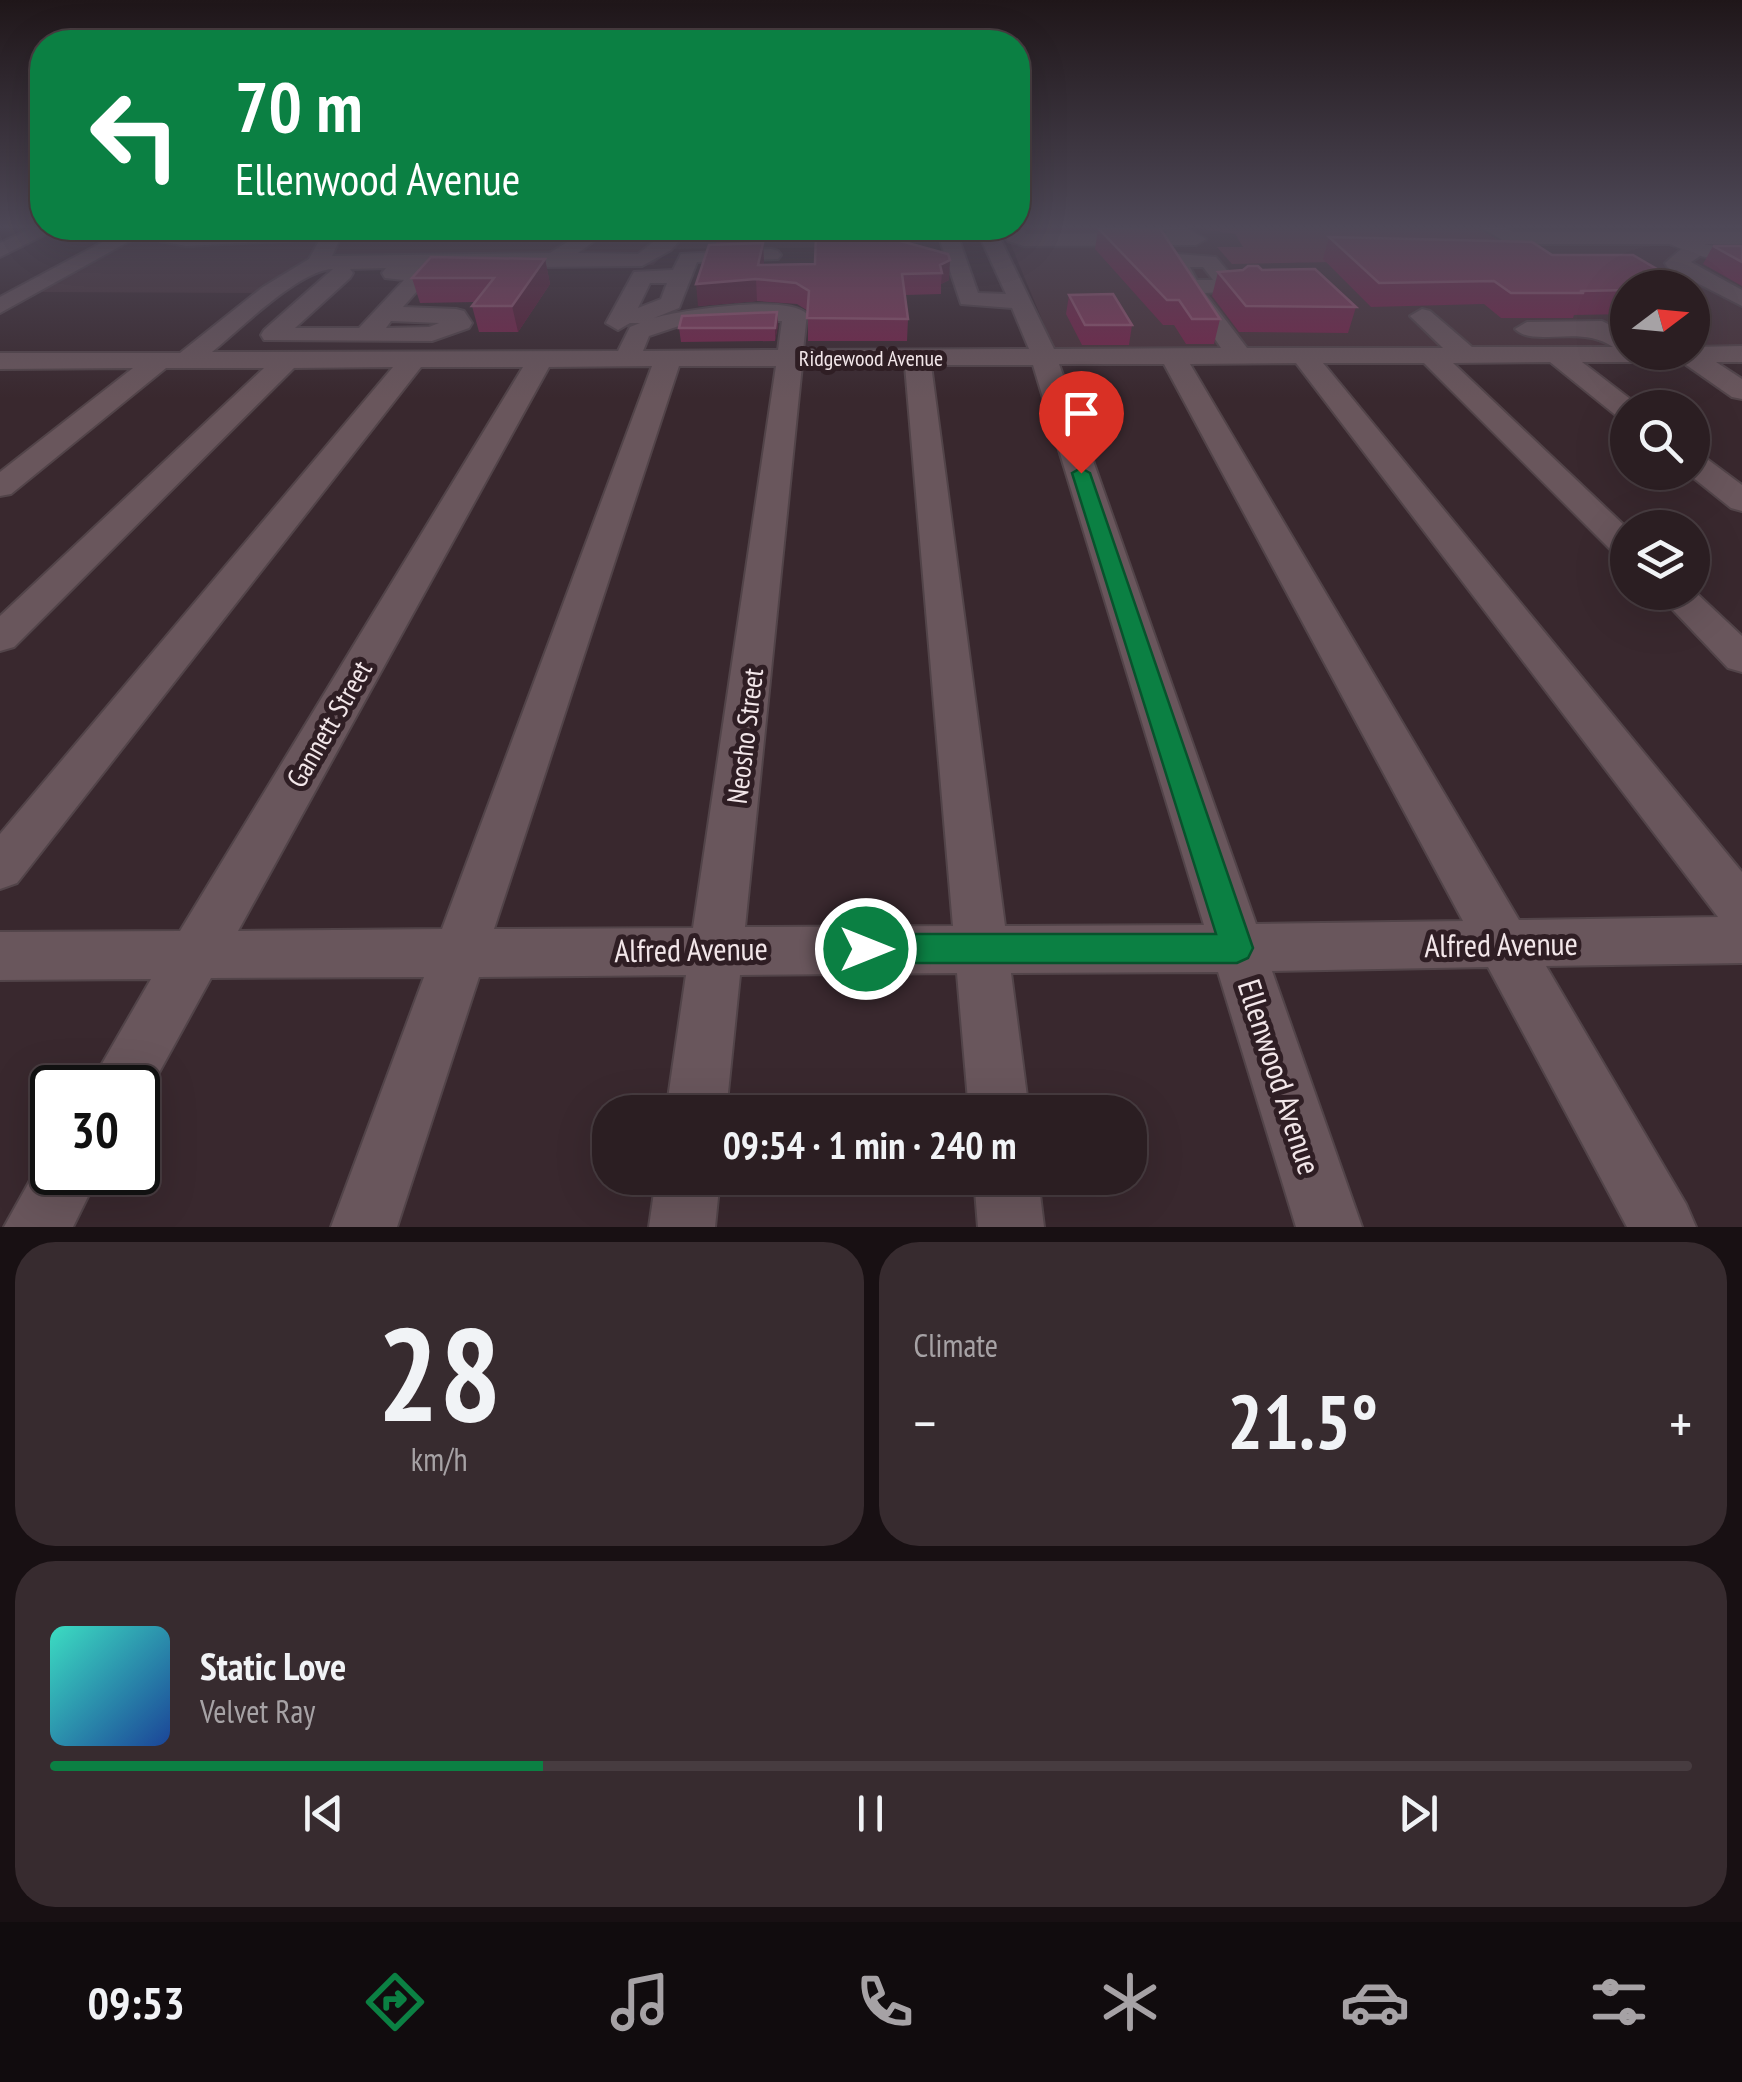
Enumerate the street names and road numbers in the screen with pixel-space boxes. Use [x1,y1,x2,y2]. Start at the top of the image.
street label: Ridgewood Avenue [799,344,943,372]
street label: Gannett Street [277,653,380,794]
street label: Neosho Street [718,666,771,806]
street label: Alfred Avenue [1424,922,1578,966]
street label: Alfred Avenue [614,927,768,971]
street label: Ellenwood Avenue [1229,974,1331,1180]

